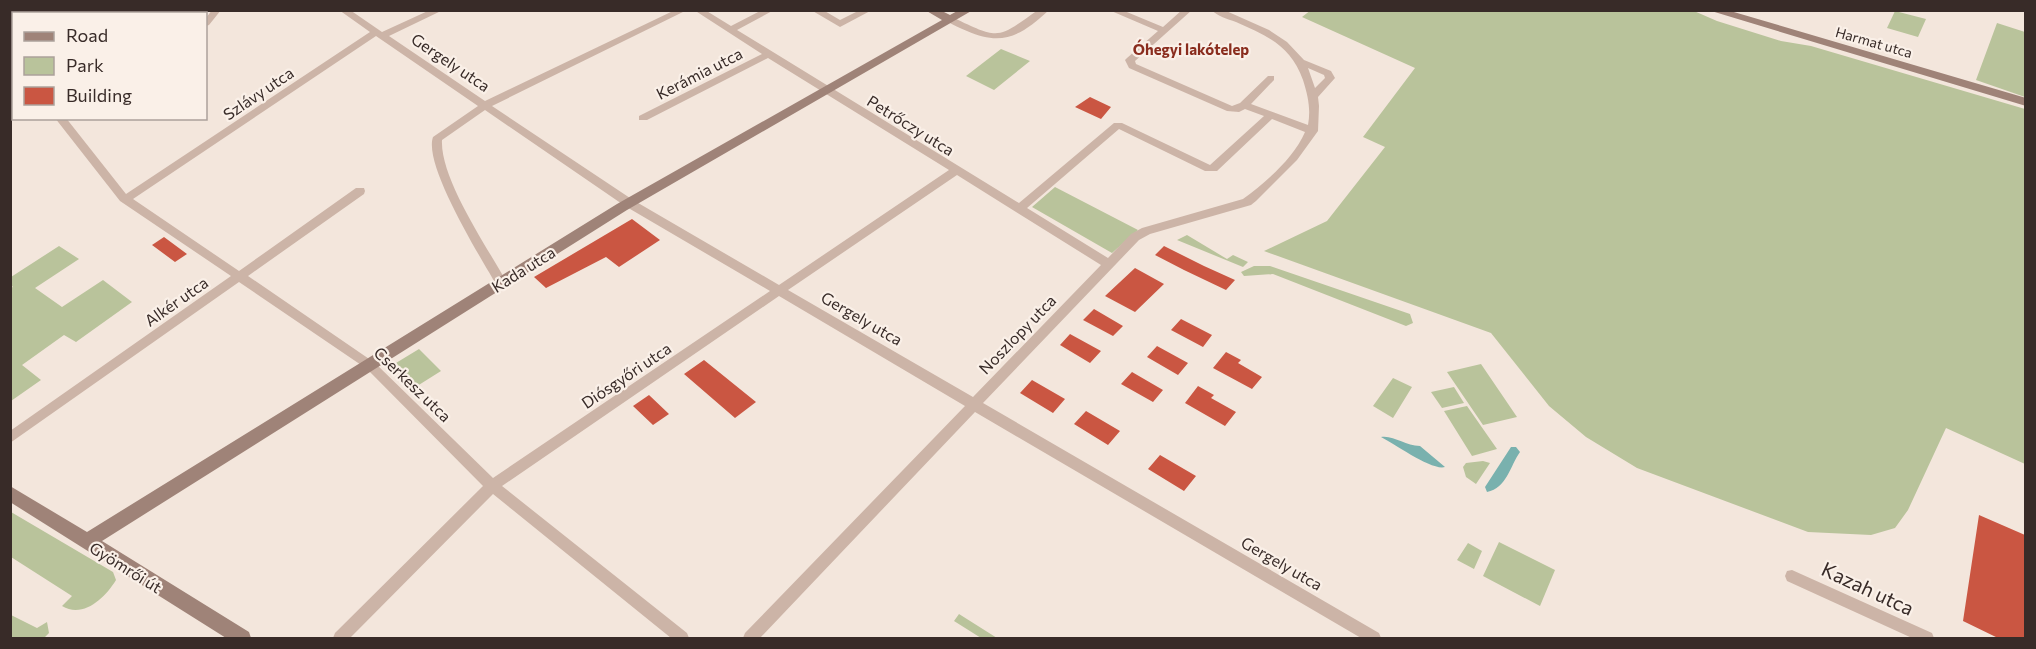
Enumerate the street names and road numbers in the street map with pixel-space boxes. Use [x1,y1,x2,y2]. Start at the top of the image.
street label: Harmat utca [1834,23,1914,61]
street label: Gergely utca [408,29,494,95]
street label: Kerámia utca [653,43,745,103]
street label: Szlávy utca [219,63,297,123]
street label: Petrőczy utca [864,91,958,159]
street label: Kada utca [488,242,558,296]
street label: Alkér utca [141,272,211,330]
street label: Gergely utca [818,287,906,349]
street label: Noszlopy utca [975,291,1059,377]
street label: Diósgyőri utca [578,338,674,412]
street label: Cserkesz utca [371,343,455,425]
street label: Gergely utca [1238,532,1326,594]
street label: Gyömrői út [87,537,166,597]
street label: Kazah utca [1818,556,1918,620]

